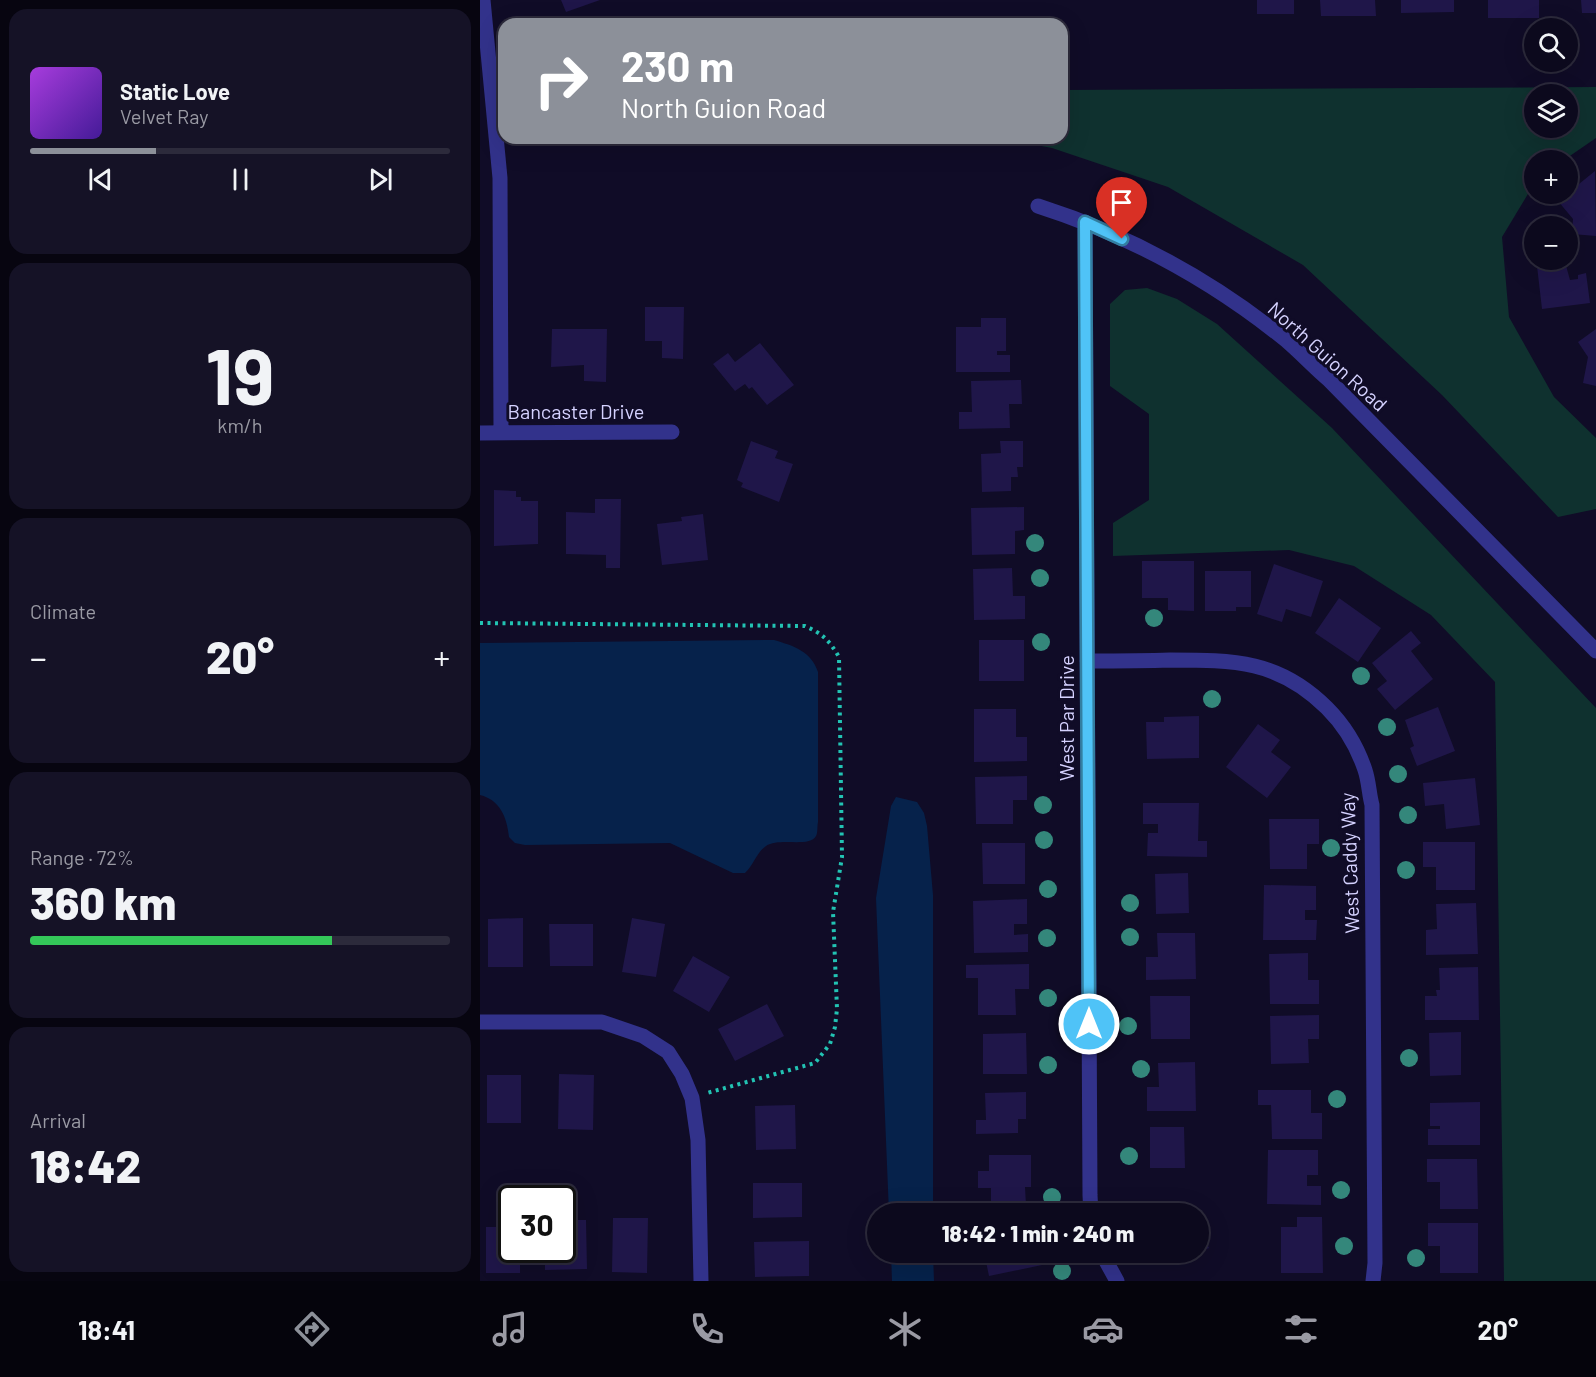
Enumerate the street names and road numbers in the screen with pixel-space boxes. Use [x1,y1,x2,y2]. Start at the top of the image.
street label: North Guion Road [1263,296,1393,416]
street label: Bancaster Drive [508,399,644,423]
street label: West Par Drive [1054,655,1078,781]
street label: West Caddy Way [1335,792,1363,934]

